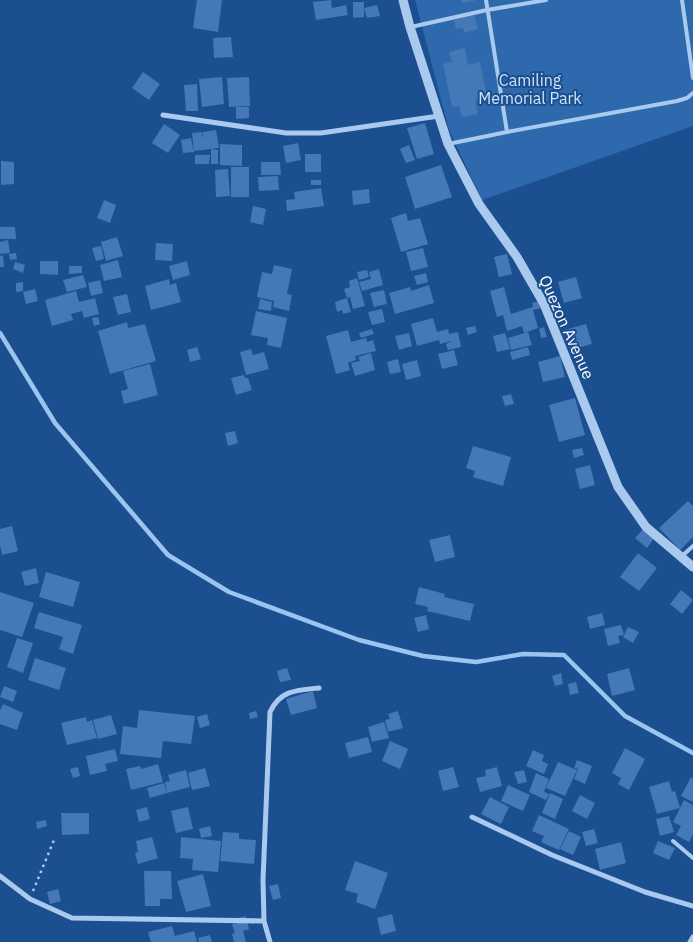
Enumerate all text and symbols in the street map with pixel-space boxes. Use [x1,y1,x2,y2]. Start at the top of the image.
park label: Camiling Memorial Park [478,70,582,108]
street label: Quezon Avenue [535,272,599,382]

